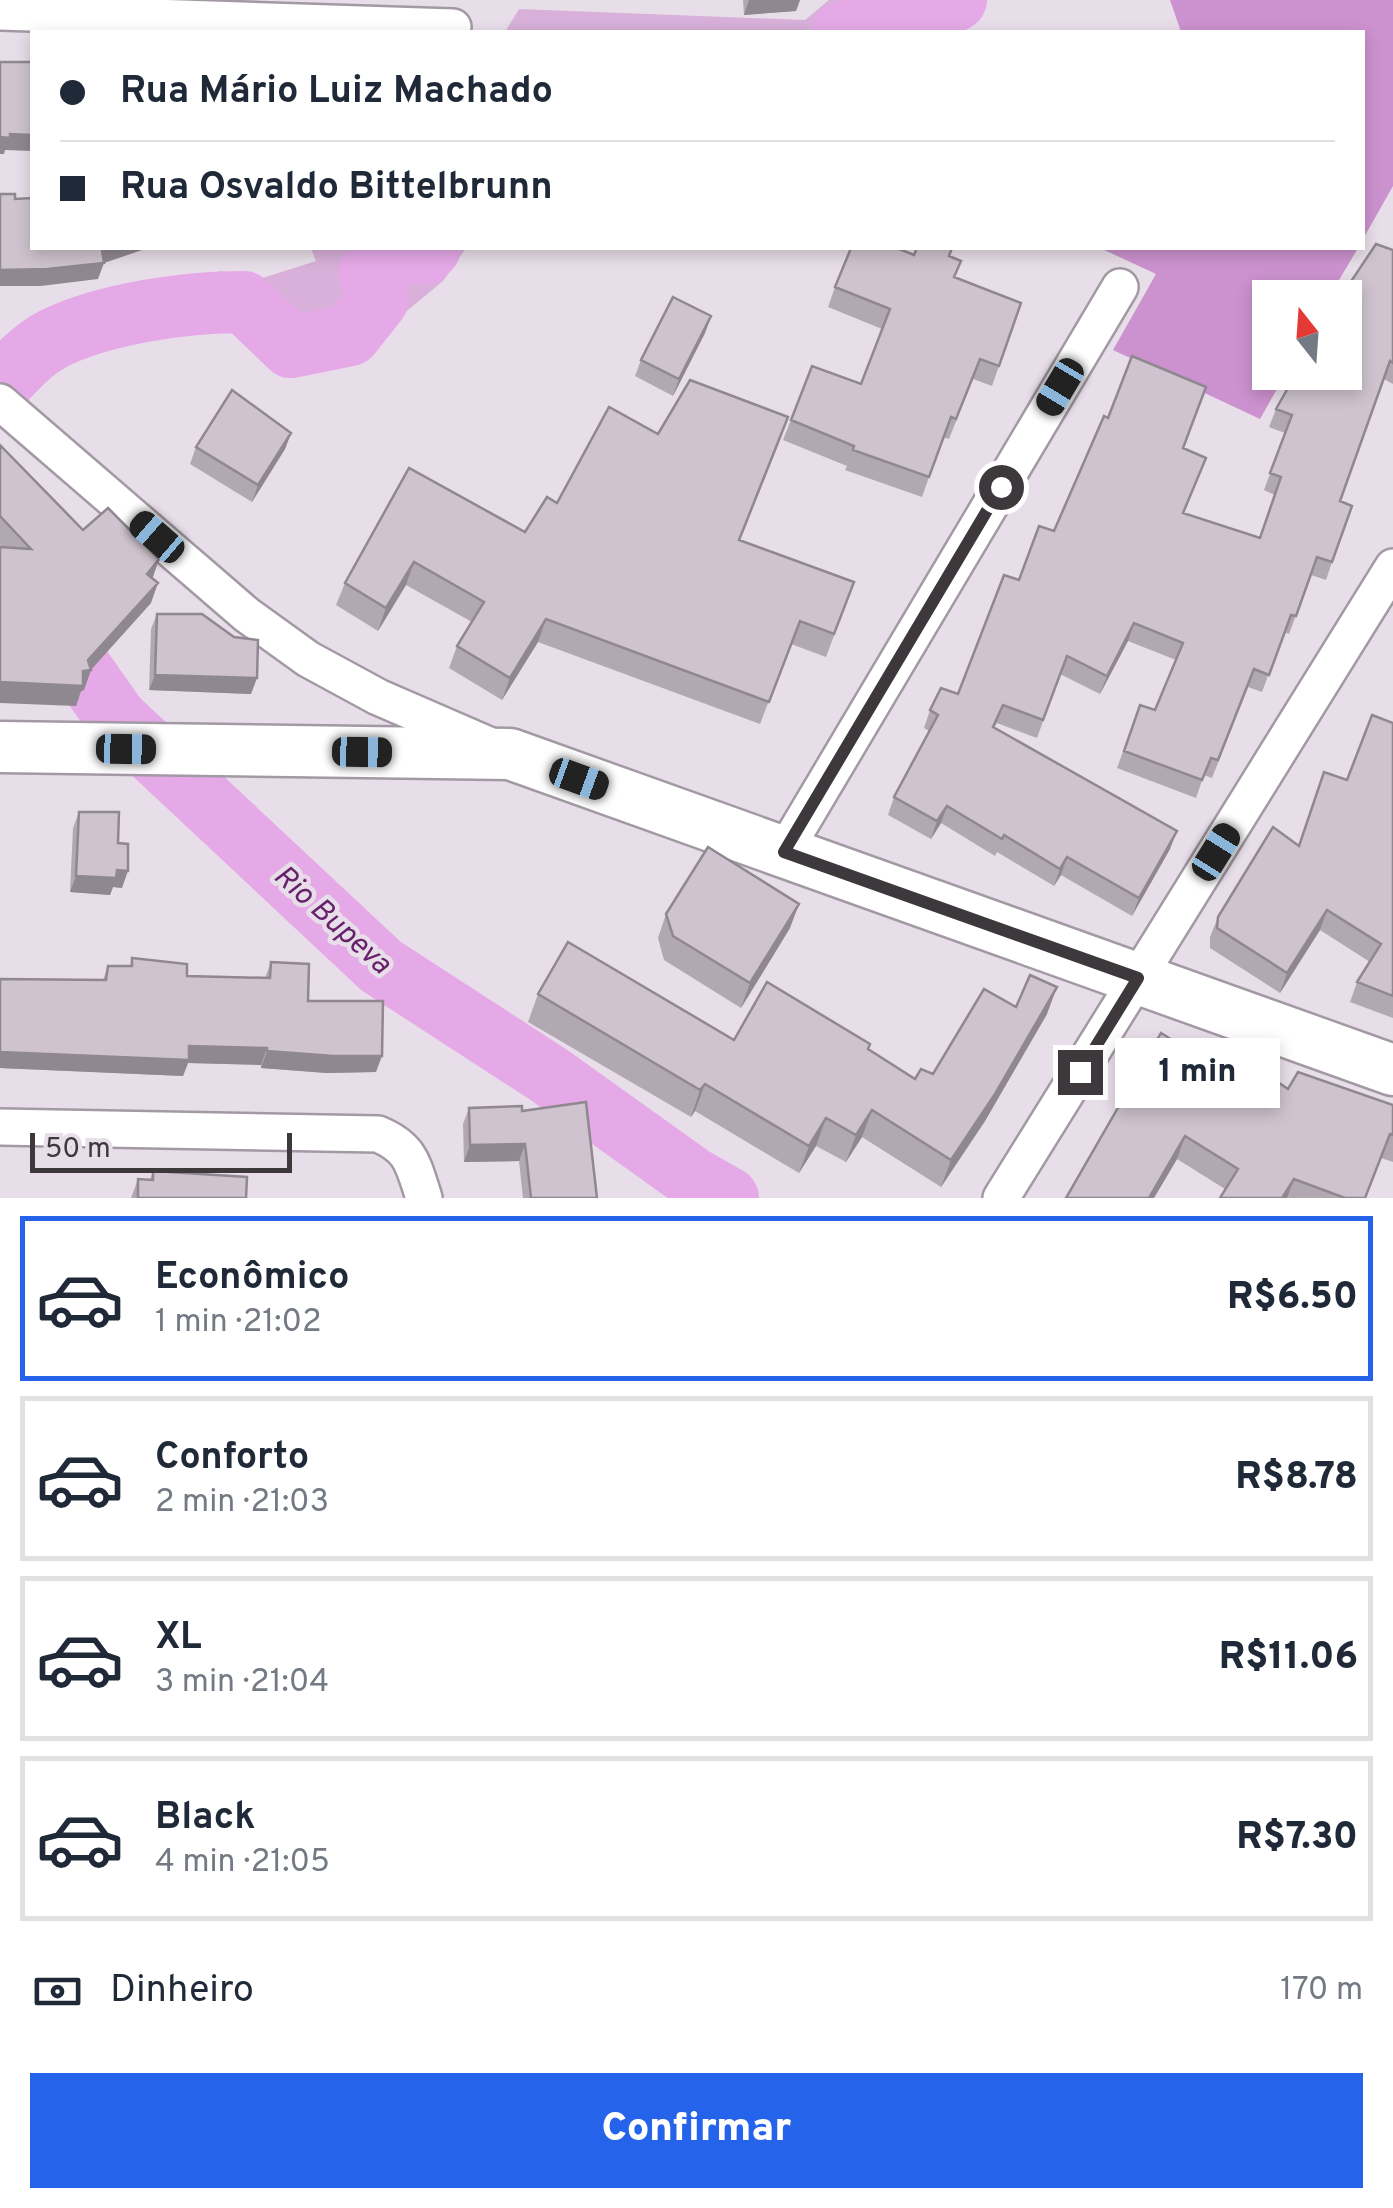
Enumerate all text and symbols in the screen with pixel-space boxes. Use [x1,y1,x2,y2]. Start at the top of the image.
text: Rua Mário Luiz Machado [120,68,553,117]
text: Rua Osvaldo Bittelbrunn [120,164,553,213]
north arrow [1252,280,1362,390]
map controls [1252,280,1362,390]
car [1032,354,1088,420]
route start [979,465,1024,510]
car [125,506,189,568]
car [96,733,156,765]
car [332,736,392,768]
car [546,755,612,803]
car [1187,819,1245,885]
water label: Rio Bupeva [265,858,398,984]
callout: 1 min [1115,1037,1280,1107]
route end [1058,1050,1103,1095]
text: 1 min [1158,1053,1237,1093]
scale bar [30,1128,292,1172]
text: 50 m [45,1132,111,1168]
icon: car [35,1254,125,1344]
text: Econômico [155,1254,350,1303]
text: R$6.50 [1227,1274,1358,1323]
text: 1 min · 21:02 [155,1303,322,1343]
icon: car [35,1434,125,1524]
text: Conforto [155,1434,309,1483]
text: R$8.78 [1235,1454,1358,1503]
text: 2 min · 21:03 [155,1483,329,1523]
icon: car [35,1614,125,1704]
text: XL [155,1614,202,1663]
text: R$11.06 [1219,1634,1358,1683]
text: 3 min · 21:04 [155,1663,329,1703]
icon: car [35,1794,125,1884]
text: Black [155,1794,255,1843]
text: R$7.30 [1236,1814,1358,1863]
text: 4 min · 21:05 [155,1843,330,1883]
icon: cash [30,1964,85,2019]
text: Dinheiro [110,1967,254,2016]
text: 170 m [1280,1971,1363,2011]
button: Confirmar [30,2073,1363,2188]

